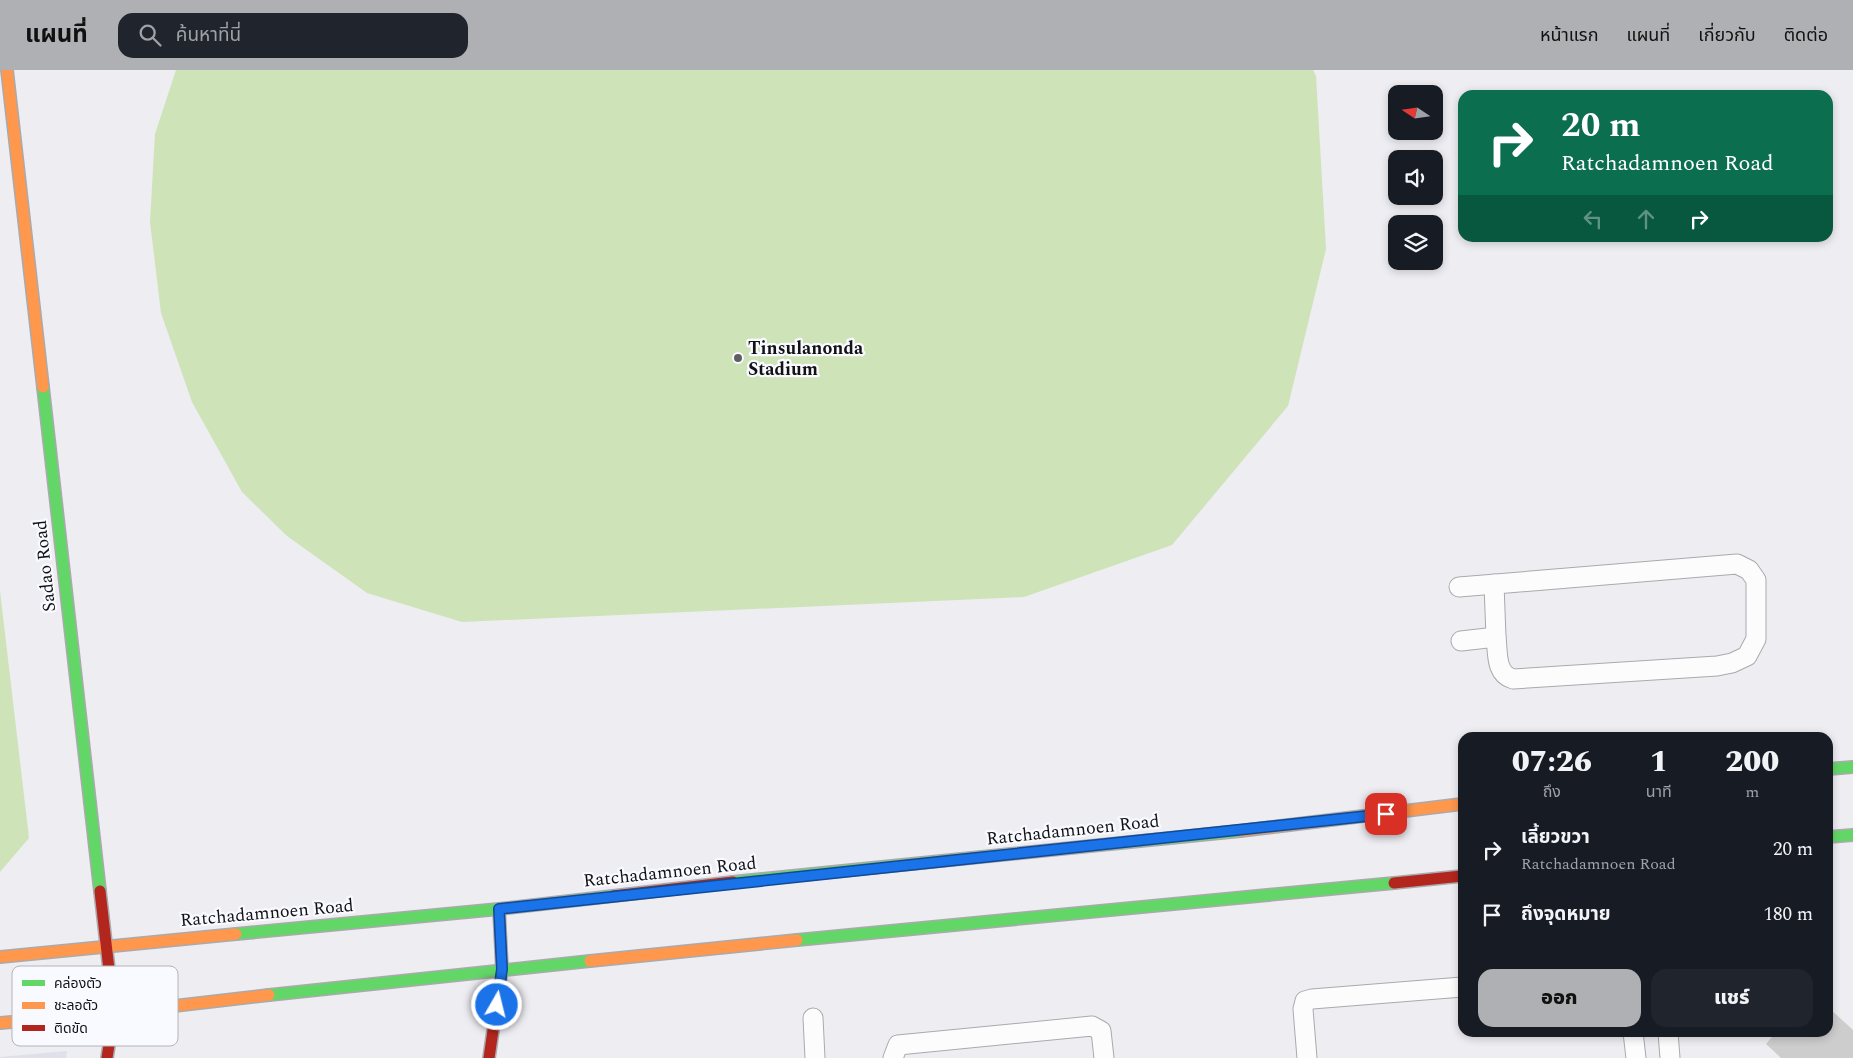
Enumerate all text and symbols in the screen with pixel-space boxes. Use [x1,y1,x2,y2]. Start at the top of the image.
search box [118,13,468,58]
text: แผนที่ [25,17,88,53]
icon: search [136,21,164,49]
text: ค้นหาที่นี่ [176,21,241,50]
text: หน้าแรก [1540,22,1598,49]
text: แผนที่ [1626,22,1670,49]
text: เกี่ยวกับ [1698,22,1756,49]
text: ติดต่อ [1784,22,1828,49]
north arrow [1388,85,1442,140]
map controls [1388,85,1443,270]
text: 20 m [1561,99,1641,152]
icon: right [1478,110,1543,175]
text: Ratchadamnoen Road [1561,147,1774,180]
button: sound [1388,150,1443,205]
icon: left [1579,205,1607,233]
icon: ahead [1632,205,1660,233]
icon: right [1685,205,1713,233]
button: layers [1388,215,1443,270]
place label: Tinsulanonda Stadium [748,335,864,383]
marker: Tinsulanonda Stadium [732,352,744,364]
street label: Sadao Road [27,519,63,613]
text: 07:26 [1512,739,1592,785]
text: 1 [1650,739,1668,785]
text: 200 [1725,739,1779,785]
text: ถึง [1543,780,1561,804]
text: นาที [1646,780,1672,804]
text: m [1745,780,1759,804]
pin [1365,793,1407,835]
icon: arrive [1372,800,1400,828]
street label: Ratchadamnoen Road [985,807,1161,853]
text: เลี้ยวขวา [1521,823,1590,852]
text: 20 m [1773,835,1813,864]
icon: right [1478,836,1506,864]
street label: Ratchadamnoen Road [582,849,758,895]
text: Ratchadamnoen Road [1521,852,1676,876]
street label: Ratchadamnoen Road [179,892,355,934]
text: ถึงจุดหมาย [1521,900,1611,929]
text: 180 m [1763,900,1813,929]
icon: arrive [1478,901,1506,929]
legend [12,966,178,1046]
button: ออก [1478,969,1641,1027]
button: แชร์ [1651,969,1813,1027]
text: คล่องตัว [54,973,102,994]
position arrow [470,978,522,1030]
text: ชะลอตัว [54,995,98,1016]
text: ติดขัด [54,1018,88,1039]

